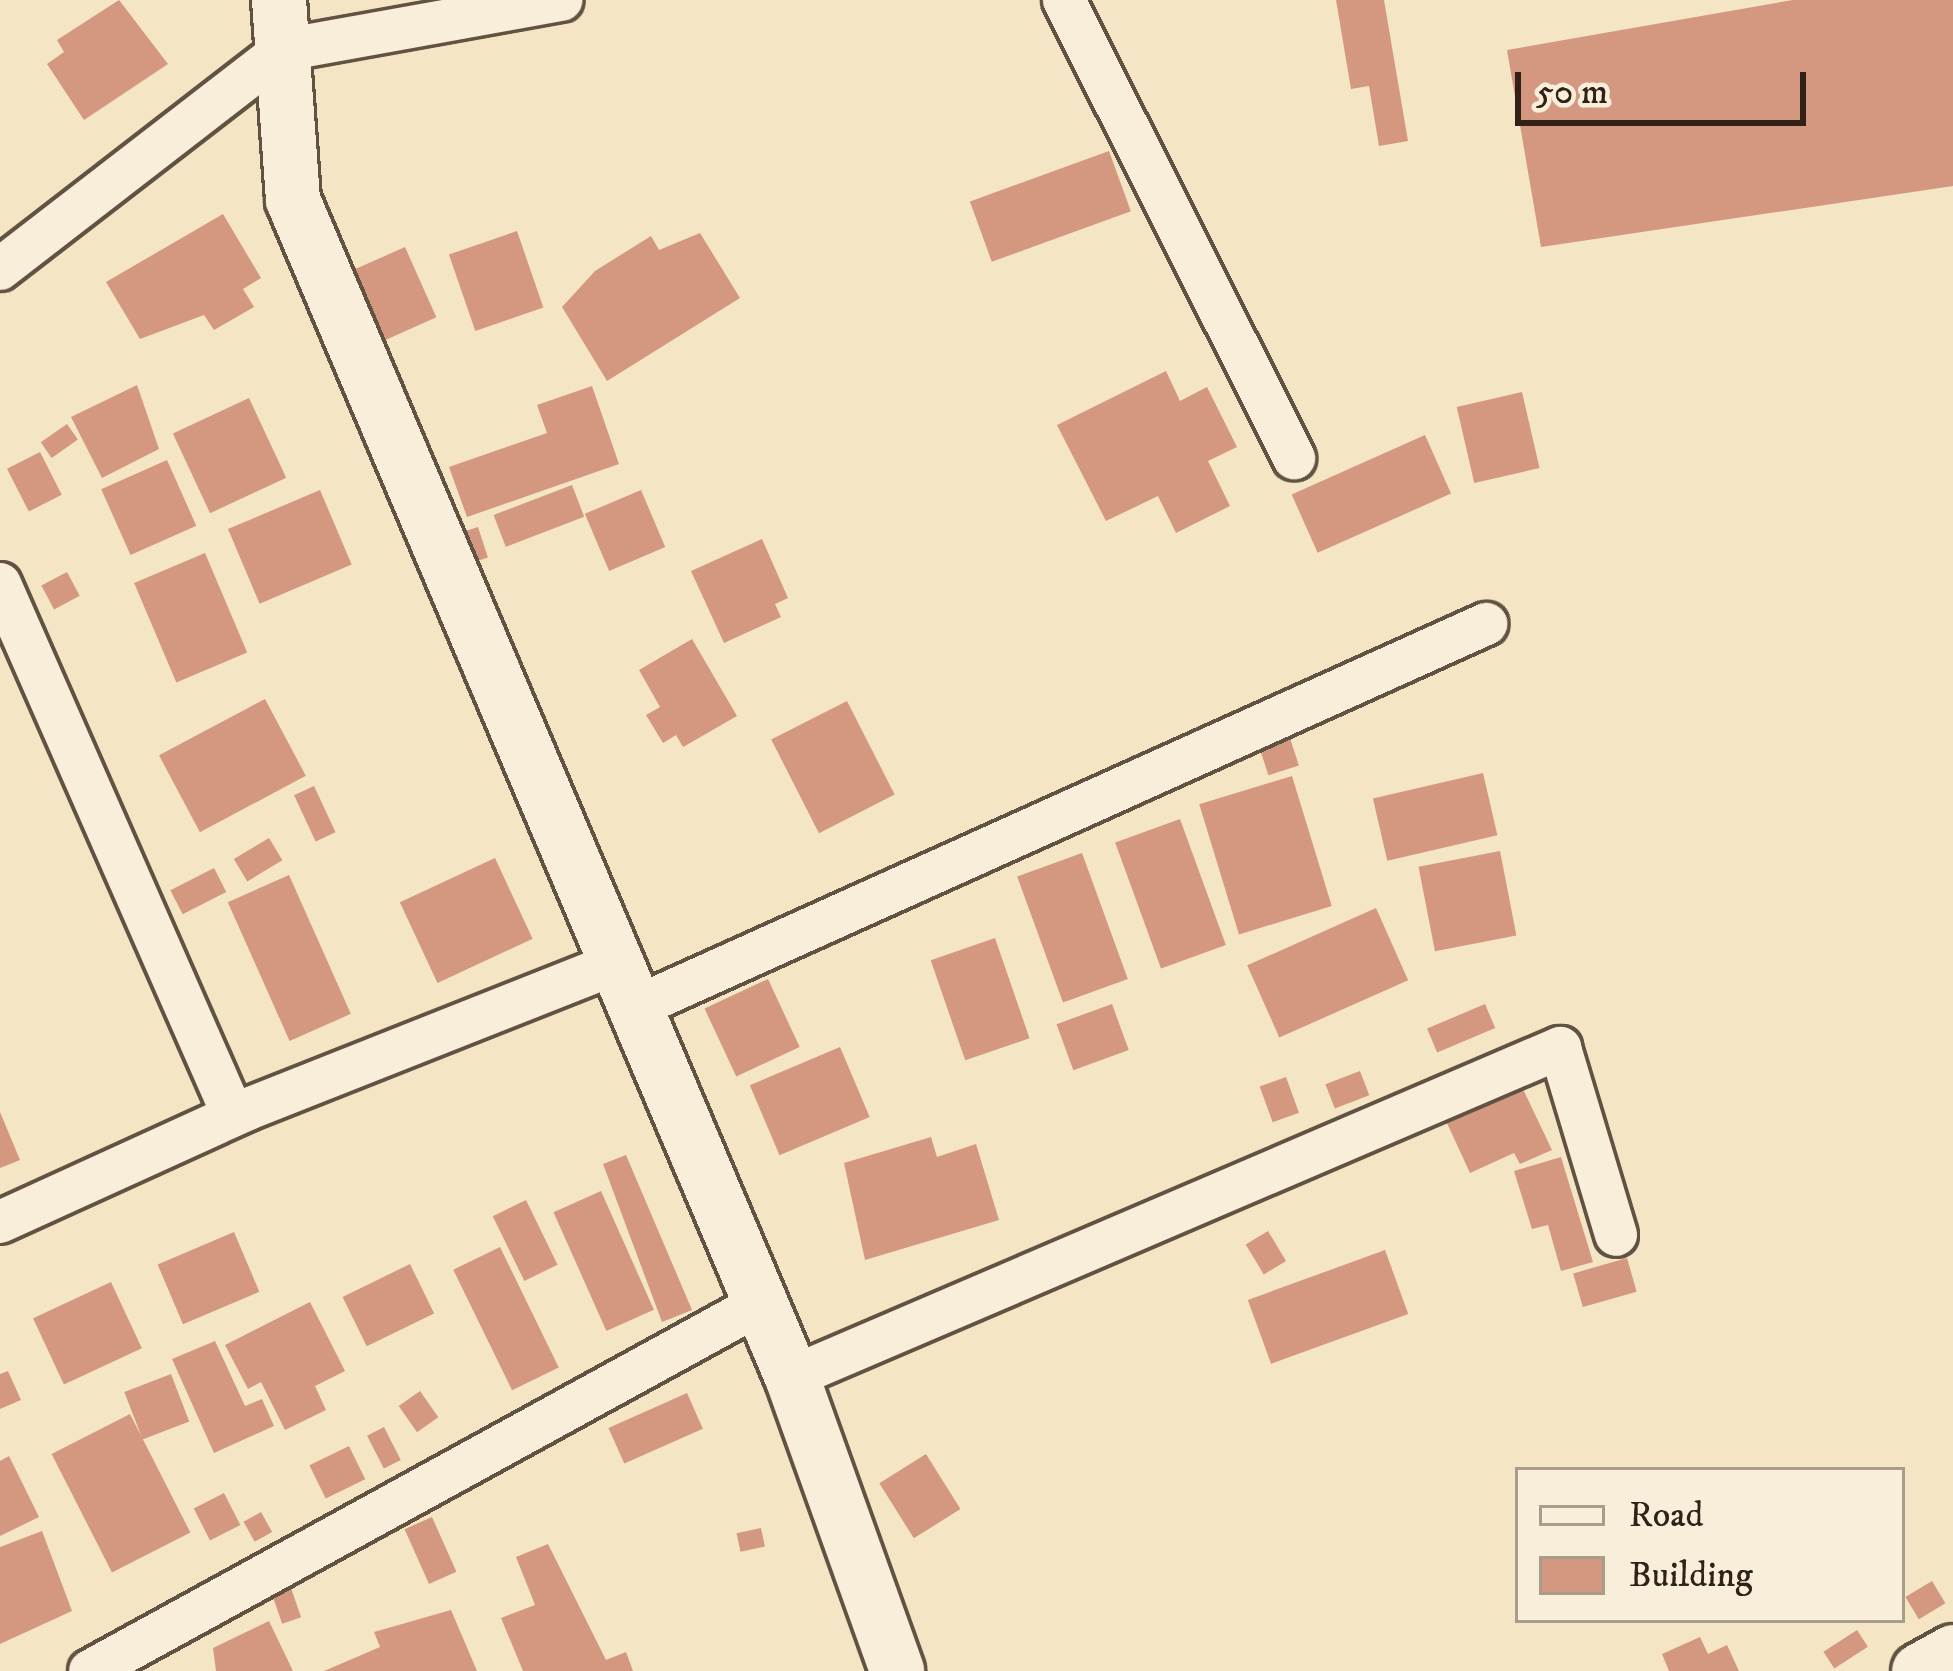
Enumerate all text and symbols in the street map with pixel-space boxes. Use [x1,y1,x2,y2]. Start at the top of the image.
scale bar [1521,48,1812,122]
text: 50 m [1536,70,1608,115]
legend [1515,1467,1905,1623]
text: Road [1629,1493,1704,1538]
text: Building [1629,1553,1753,1598]

